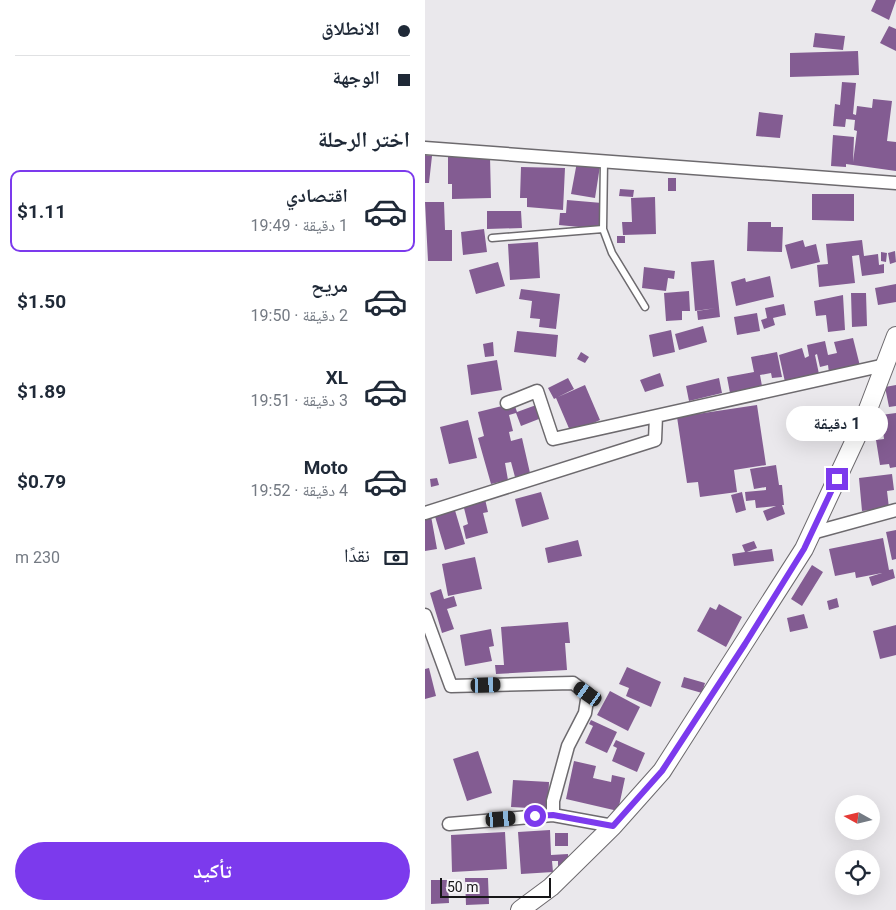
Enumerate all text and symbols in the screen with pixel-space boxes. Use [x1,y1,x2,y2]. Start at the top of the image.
text: الانطلاق [321,17,380,40]
text: الوجهة [332,66,380,89]
text: اختر الرحلة [318,127,410,152]
text: اقتصادي [286,184,348,207]
icon: car [363,189,408,234]
text: $1.11 [17,200,66,223]
text: 1 دقيقة · 19:49 [251,216,348,235]
text: مريح [311,274,348,297]
icon: car [363,279,408,324]
text: $1.50 [17,290,66,313]
text: 2 دقيقة · 19:50 [251,306,348,325]
text: XL [326,366,348,389]
icon: car [363,369,408,414]
text: $1.89 [17,380,66,403]
text: 3 دقيقة · 19:51 [251,391,348,410]
callout: 1 دقيقة [786,406,888,442]
text: 1 دقيقة [814,414,860,433]
text: Moto [304,456,348,479]
icon: car [363,459,408,504]
route end [826,468,848,490]
text: $0.79 [17,470,66,493]
text: 4 دقيقة · 19:52 [251,481,348,500]
text: نقدًا [344,544,370,567]
icon: cash [382,544,410,572]
text: 230 m [15,548,60,567]
car [470,677,501,693]
car [571,679,604,709]
north arrow [835,795,880,840]
map controls [835,795,880,895]
route start [524,805,546,827]
car [485,810,516,828]
button: تأكيد [15,842,410,900]
button: locate [835,850,880,895]
scale bar [440,875,551,898]
text: 50 m [447,879,479,895]

